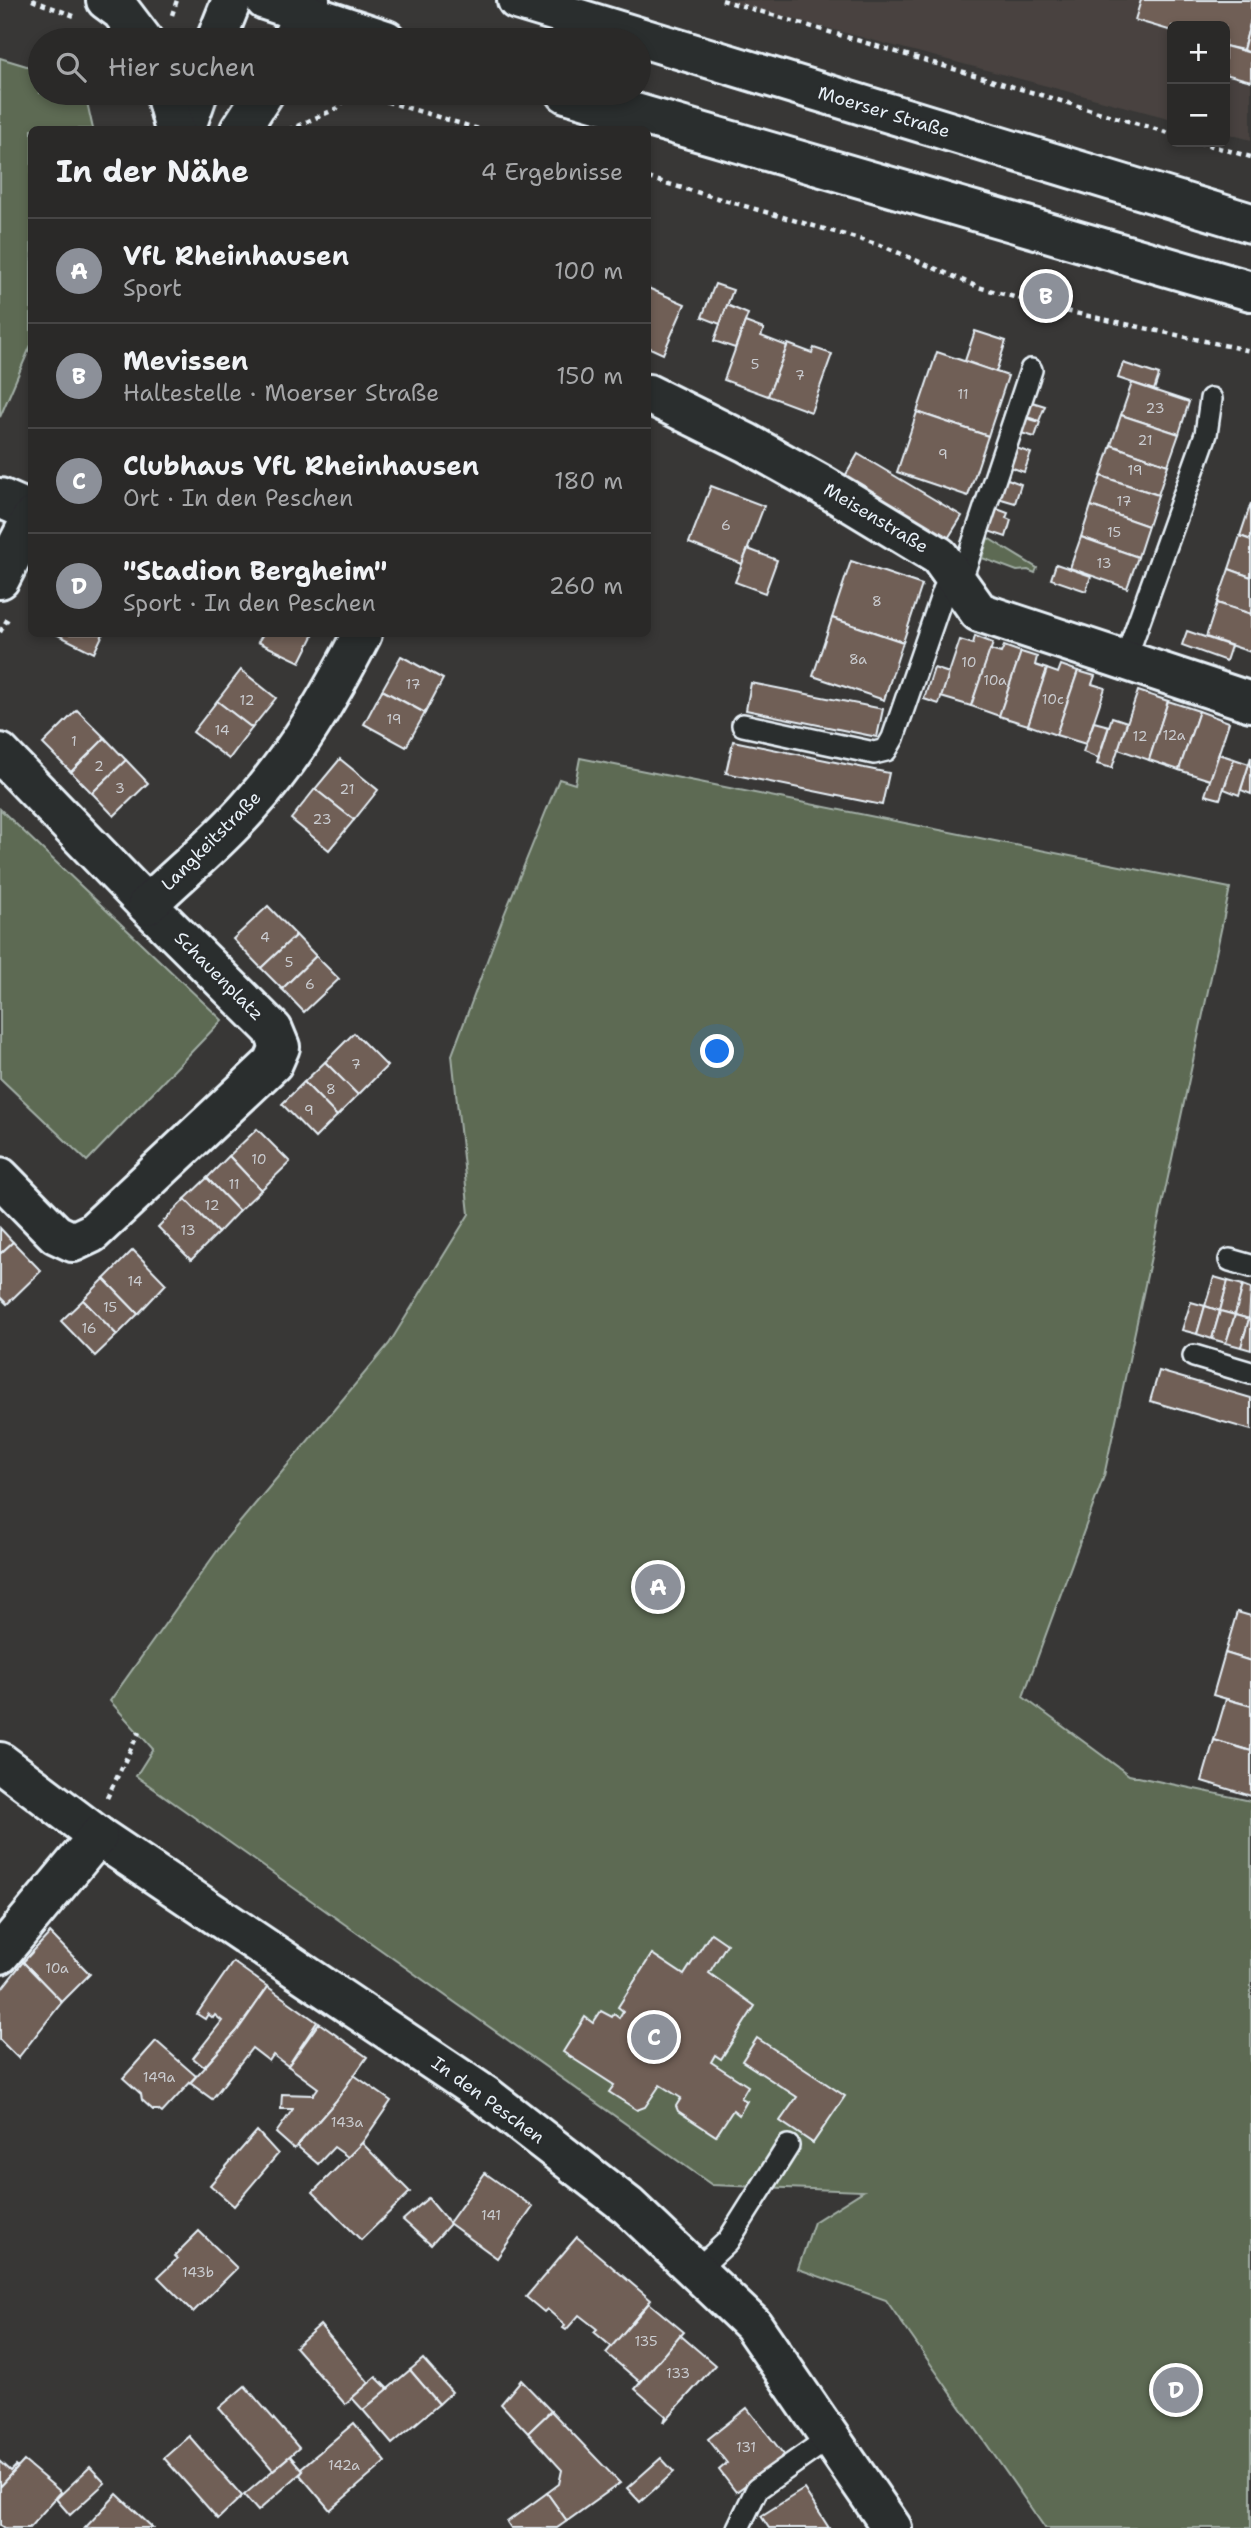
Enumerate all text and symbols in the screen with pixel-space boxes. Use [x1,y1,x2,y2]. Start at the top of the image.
map controls [1167,21,1230,147]
button: + [1167,21,1230,84]
search box [28,28,651,105]
icon: search [52,48,90,86]
text: Hier suchen [108,49,255,84]
street label: Moerser Straße [815,81,953,143]
button: − [1167,84,1230,147]
text: In der Nähe [56,151,249,192]
text: 4 Ergebnisse [481,157,623,187]
text: VfL Rheinhausen [123,238,349,273]
text: A [70,256,88,286]
text: 100 m [554,256,623,286]
pin: B [1023,270,1069,322]
text: Sport [123,273,182,303]
text: Mevissen [123,343,248,378]
house number: 5 [751,355,759,373]
text: B [72,361,86,391]
text: 150 m [556,361,623,391]
house number: 7 [795,366,805,384]
text: Haltestelle · Moerser Straße [123,378,439,408]
house number: 11 [957,385,969,403]
house number: 23 [1146,399,1164,417]
house number: 21 [1138,431,1152,449]
house number: 9 [938,445,948,463]
text: Clubhaus VfL Rheinhausen [123,448,479,483]
house number: 19 [1127,461,1143,479]
text: C [72,466,86,496]
text: 180 m [554,466,623,496]
street label: Meisenstraße [819,477,933,559]
text: Ort · In den Peschen [123,483,353,513]
house number: 17 [1117,492,1131,510]
house number: 6 [721,516,731,534]
house number: 15 [1107,523,1121,541]
text: "Stadion Bergheim" [123,553,387,588]
house number: 13 [1097,554,1111,572]
text: D [71,571,87,601]
text: 260 m [549,571,623,601]
text: Sport · In den Peschen [123,588,376,618]
house number: 8 [872,592,882,610]
house number: 8a [849,650,867,668]
house number: 10 [961,653,977,671]
house number: 10a [983,671,1007,689]
house number: 17 [406,675,420,693]
house number: 10c [1042,690,1064,708]
house number: 12 [240,691,254,709]
house number: 19 [386,710,402,728]
house number: 14 [214,721,230,739]
house number: 12a [1162,726,1186,744]
house number: 12 [1133,727,1147,745]
house number: 1 [71,732,77,750]
house number: 2 [94,757,104,775]
house number: 3 [115,779,125,797]
house number: 21 [340,780,354,798]
street label: Langkeitstraße [156,786,266,896]
house number: 23 [313,810,331,828]
street label: Schauenplatz [169,926,269,1026]
house number: 4 [260,928,270,946]
house number: 5 [285,953,293,971]
house number: 6 [305,975,315,993]
your location [700,1034,734,1068]
house number: 7 [351,1055,361,1073]
house number: 8 [326,1080,336,1098]
house number: 9 [304,1101,314,1119]
house number: 10 [251,1150,267,1168]
house number: 11 [228,1175,240,1193]
house number: 12 [205,1196,219,1214]
house number: 13 [181,1221,195,1239]
house number: 14 [127,1272,143,1290]
house number: 15 [103,1298,117,1316]
house number: 16 [81,1319,97,1337]
pin: A [635,1561,681,1613]
house number: 10a [45,1959,69,1977]
pin: C [631,2011,677,2063]
street label: In den Peschen [427,2051,549,2149]
house number: 149a [143,2068,176,2086]
house number: 143a [331,2113,363,2131]
house number: 141 [481,2206,501,2224]
house number: 143b [182,2263,214,2281]
house number: 135 [634,2332,658,2350]
house number: 133 [666,2364,690,2382]
pin: D [1153,2364,1199,2416]
house number: 131 [736,2438,756,2456]
house number: 142a [328,2456,360,2474]

